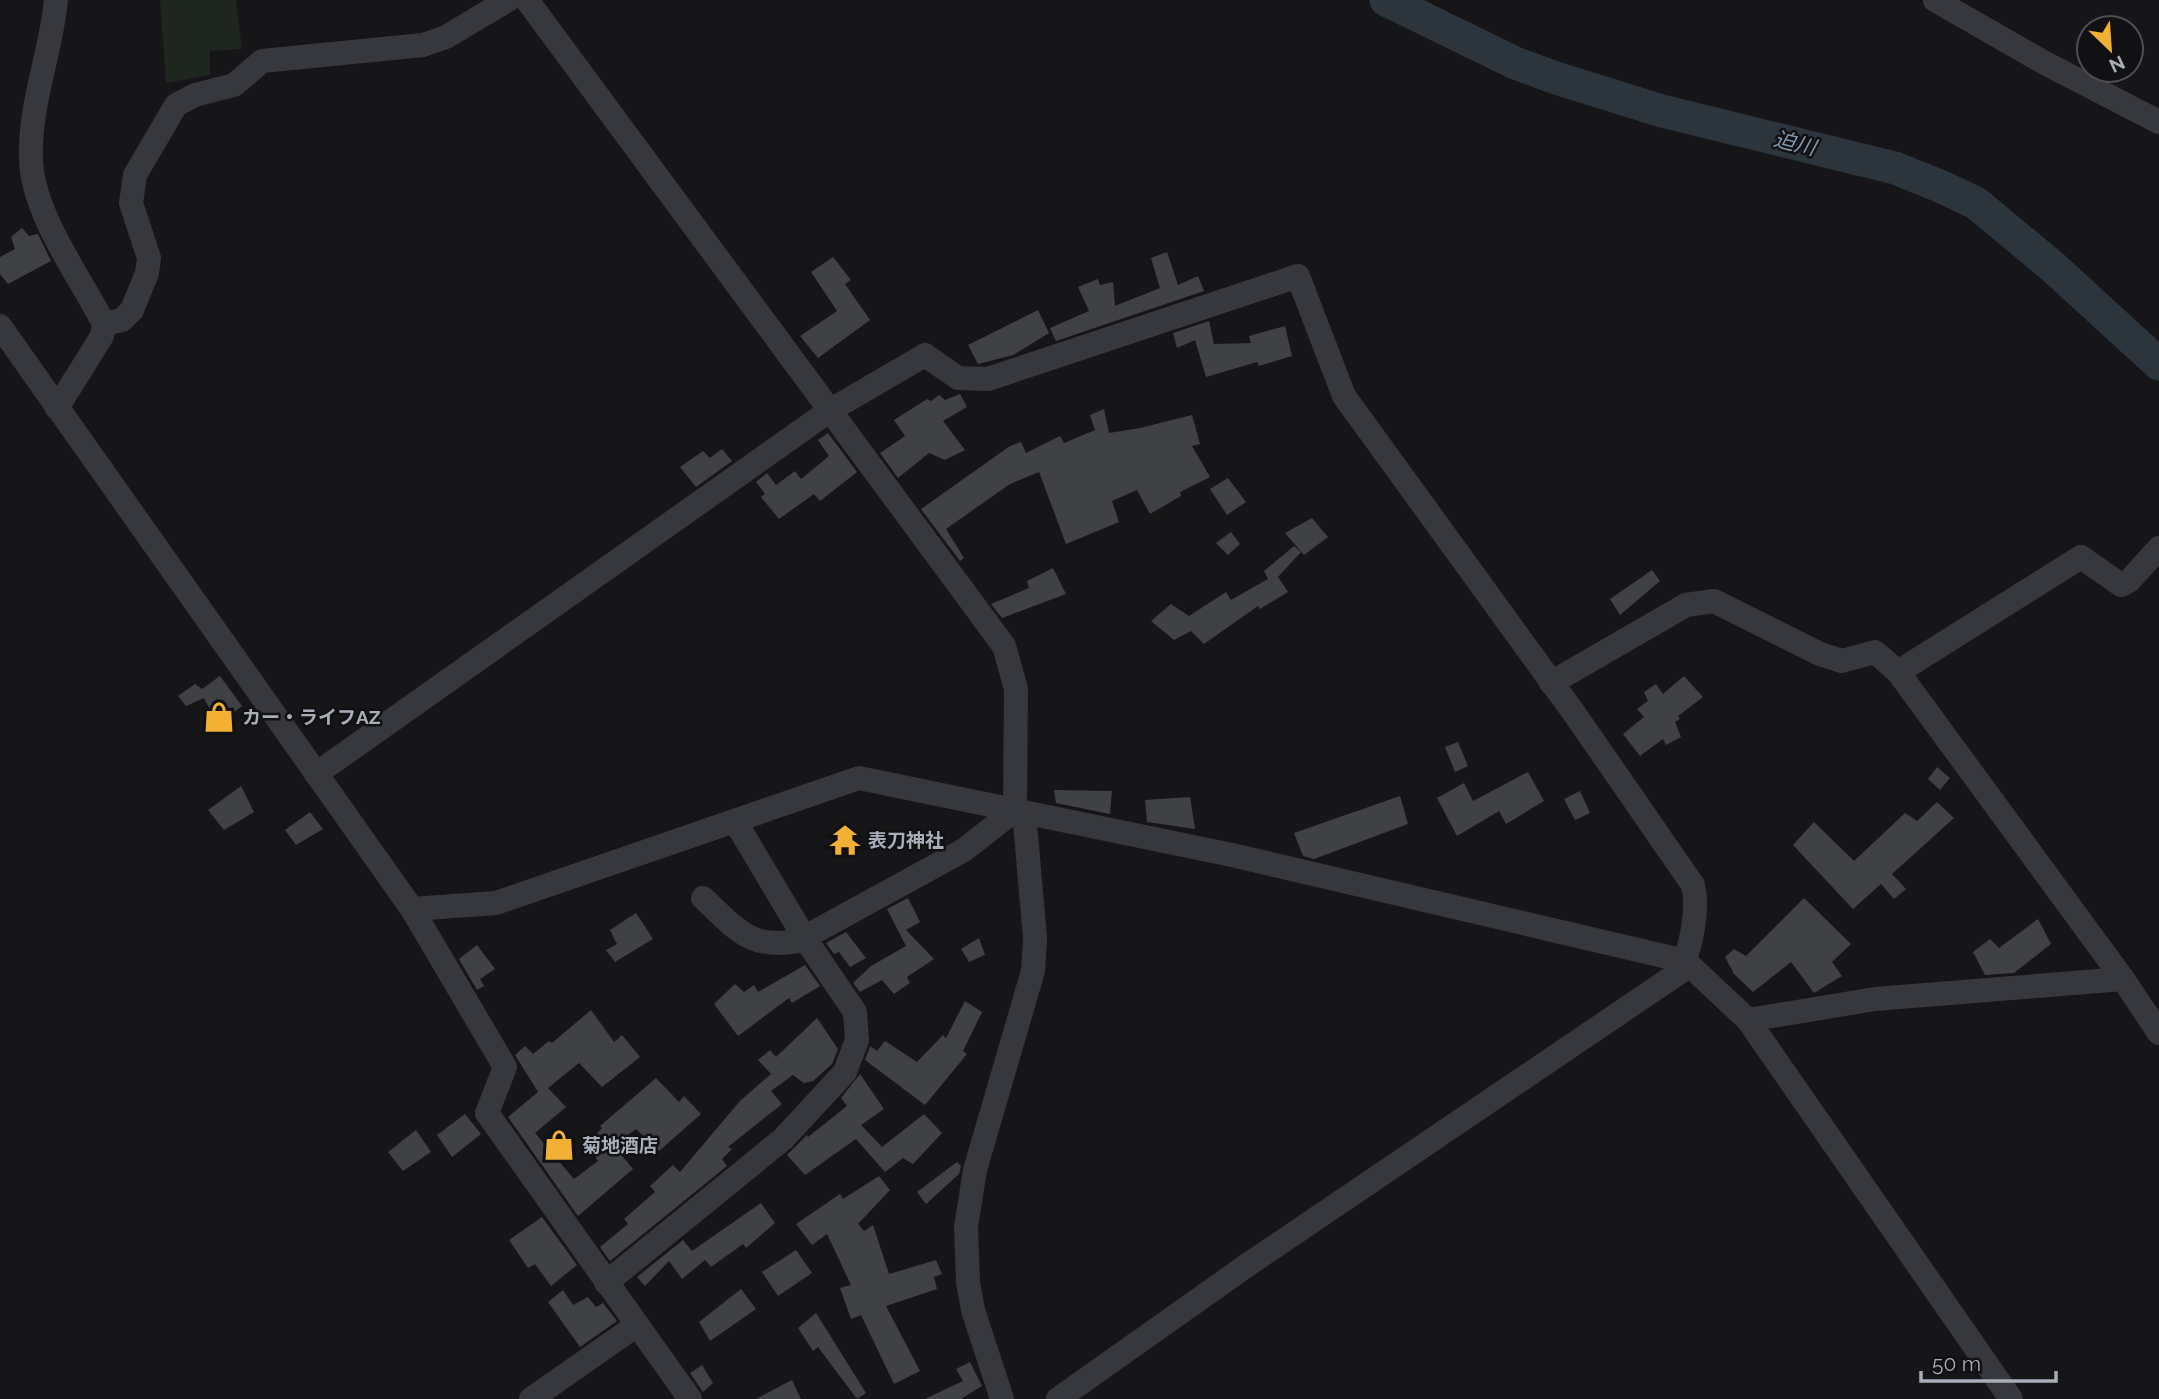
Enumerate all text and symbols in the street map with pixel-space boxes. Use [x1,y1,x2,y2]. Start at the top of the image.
north arrow [2075,14,2145,84]
text: N [2106,51,2128,77]
water label: 迫川 [1772,126,1820,161]
shop icon: カー・ライフAZ [202,700,236,734]
place label: カー・ライフAZ [242,706,381,728]
temple icon: 表刀神社 [828,823,862,857]
place label: 表刀神社 [868,829,944,851]
shop icon: 菊地酒店 [542,1128,576,1162]
place label: 菊地酒店 [582,1134,658,1156]
scale bar [1921,1340,2056,1384]
text: 50 m [1932,1351,1981,1376]

